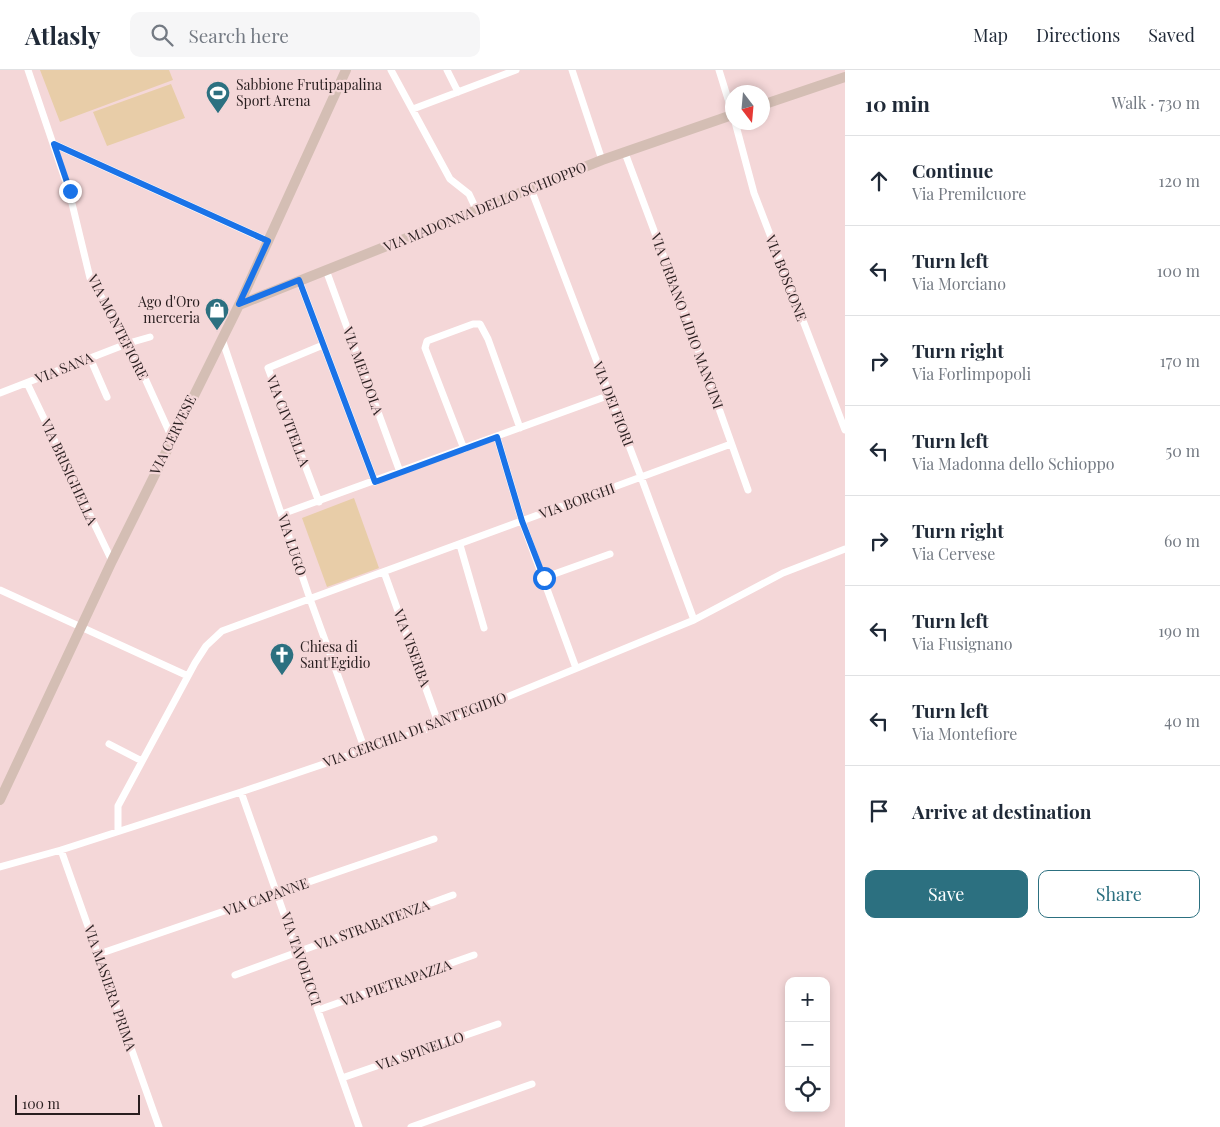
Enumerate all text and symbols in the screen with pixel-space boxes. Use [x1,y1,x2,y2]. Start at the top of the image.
search box [130,12,480,57]
text: Atlasly [25,19,100,51]
icon: search [148,21,176,49]
text: Search here [188,22,289,48]
text: Map [973,23,1008,47]
text: Directions [1036,23,1120,47]
text: Saved [1148,23,1195,47]
place label: Sabbione Frutipapalina Sport Arena [236,75,382,110]
sports icon: Sabbione Frutipapalina Sport Arena [205,80,231,114]
north arrow [725,85,770,130]
text: 10 min [865,89,930,117]
text: Walk · 730 m [1111,92,1200,113]
street label: VIA MADONNA DELLO SCHIOPPO [380,157,589,256]
text: Continue [912,157,993,183]
icon: ahead [865,167,893,195]
text: 120 m [1159,170,1200,191]
route end [59,180,82,203]
text: Via Premilcuore [912,183,1026,204]
street label: VIA URBANO LIDIO MANCINI [646,229,728,412]
street label: VIA BOSCONE [761,231,812,324]
text: Turn left [912,247,989,273]
icon: left [865,257,893,285]
text: 100 m [1157,260,1200,281]
street label: VIA MONTEFIORE [83,270,153,383]
text: Via Morciano [912,273,1006,294]
place label: Ago d'Oro merceria [137,292,200,327]
shop icon: Ago d'Oro merceria [204,297,230,331]
street label: VIA MELDOLA [338,323,388,418]
text: Turn right [912,337,1004,363]
street label: VIA SANA [31,347,96,388]
icon: right [865,347,893,375]
text: 170 m [1160,350,1200,371]
street label: VIA DEI FIORI [588,358,638,449]
text: Via Forlimpopoli [912,363,1031,384]
street label: VIA CIVITELLA [262,372,315,469]
street label: VIA CERVESE [145,392,200,479]
street label: VIA BRISIGHELLA [36,415,102,528]
text: Turn left [912,427,989,453]
icon: left [865,437,893,465]
text: 50 m [1166,440,1200,461]
text: Via Madonna dello Schioppo [912,453,1115,474]
street label: VIA BORGHI [535,478,617,523]
street label: VIA LUGO [273,511,311,578]
text: Turn right [912,517,1004,543]
icon: right [865,527,893,555]
text: 60 m [1164,530,1200,551]
text: Via Cervese [912,543,995,564]
route start [533,567,556,590]
street label: VIA VISERBA [389,605,435,690]
text: Turn left [912,607,989,633]
icon: left [865,617,893,645]
text: 190 m [1158,620,1200,641]
text: Via Fusignano [912,633,1013,654]
place label: Chiesa di Sant'Egidio [300,637,371,672]
church icon: Chiesa di Sant'Egidio [269,642,295,676]
street label: VIA CERCHIA DI SANT'EGIDIO [319,687,509,772]
text: Turn left [912,697,989,723]
icon: left [865,707,893,735]
text: 40 m [1164,710,1200,731]
text: Via Montefiore [912,723,1017,744]
icon: arrive [865,797,893,825]
text: Arrive at destination [912,798,1092,824]
button: Save [865,870,1028,918]
button: Share [1038,870,1200,918]
street label: VIA CAPANNE [220,873,311,920]
street label: VIA STRABATENZA [311,895,432,954]
street label: VIA TAVOLICCI [276,909,326,1008]
street label: VIA MASIERA PRIMA [80,921,141,1054]
street label: VIA PIETRAPAZZA [337,955,454,1011]
map controls [785,977,830,1112]
button: + [785,977,830,1022]
button: − [785,1022,830,1067]
street label: VIA SPINELLO [372,1027,466,1075]
button: locate [785,1067,830,1112]
scale bar [15,1092,140,1115]
text: 100 m [22,1094,60,1113]

